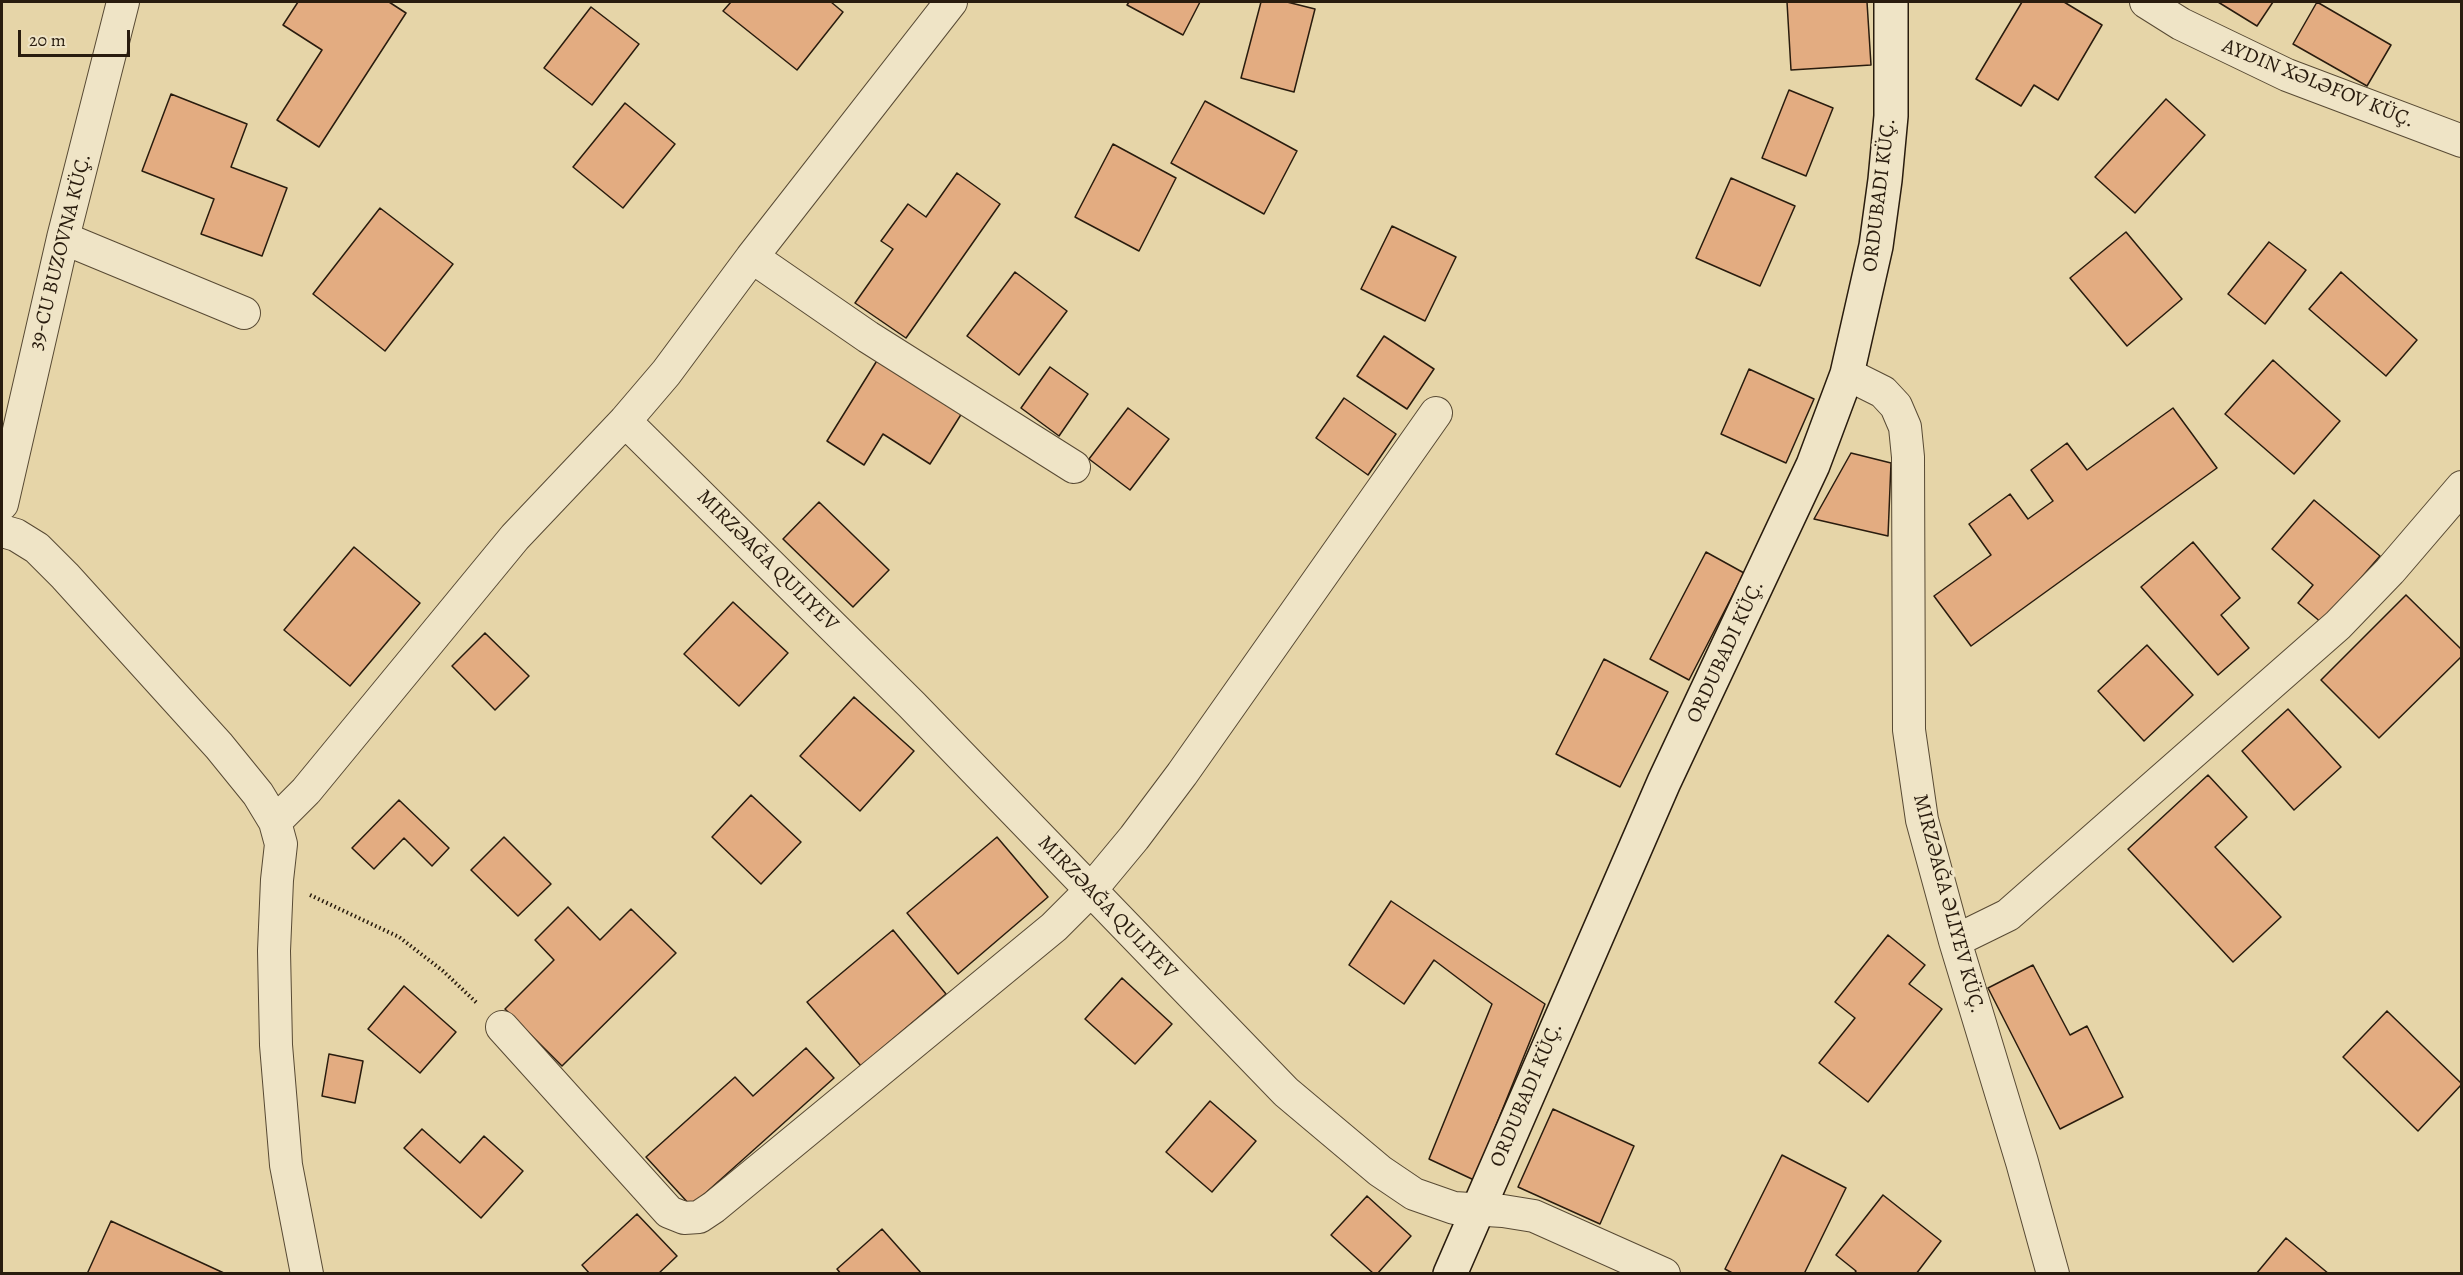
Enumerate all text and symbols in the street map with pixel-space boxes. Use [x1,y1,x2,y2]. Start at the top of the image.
scale bar [21,18,134,56]
text: 20 m [29,28,66,52]
street label: AYDIN XƏLƏFOV KÜÇ. [2218,34,2418,134]
street label: ORDUBADI KÜÇ. [1858,117,1902,273]
street label: 39-CU BUZOVNA KÜÇ. [24,151,98,353]
street label: MIRZƏAĞA QULIYEV [691,485,843,637]
street label: ORDUBADI KÜÇ. [1682,577,1770,727]
street label: MIRZƏAĞA ƏLIYEV KÜÇ. [1907,792,1989,1016]
street label: MIRZƏAĞA QULIYEV [1032,831,1182,985]
street label: ORDUBADI KÜÇ. [1485,1019,1569,1171]

